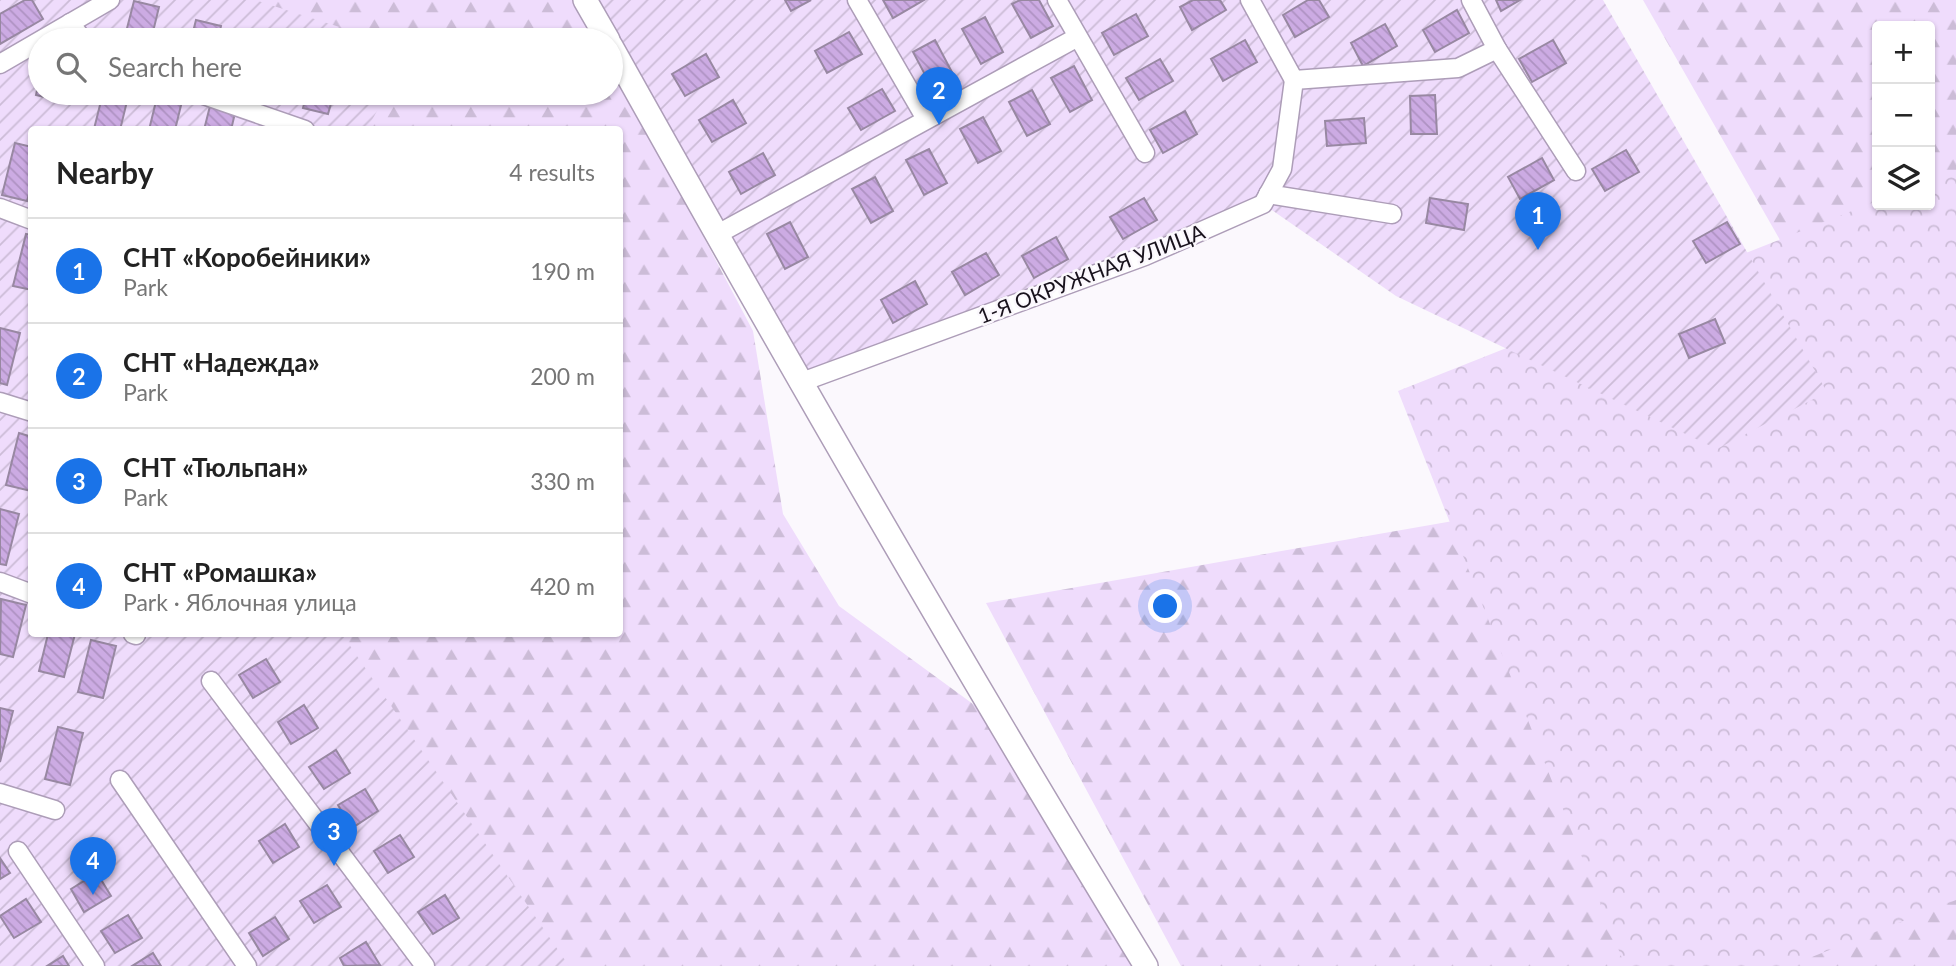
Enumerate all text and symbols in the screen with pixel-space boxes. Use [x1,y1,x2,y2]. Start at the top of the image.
map controls [1872,21,1935,210]
button: + [1872,21,1935,84]
search box [28,28,623,105]
icon: search [52,48,90,86]
text: Search here [108,51,242,83]
pin: 2 [916,67,962,125]
button: − [1872,84,1935,147]
button: layers [1872,147,1935,210]
text: Nearby [56,154,154,190]
text: 4 results [509,158,595,186]
pin: 1 [1515,192,1561,250]
street label: 1-Я ОКРУЖНАЯ УЛИЦА [974,218,1209,328]
text: СНТ «Коробейники» [123,241,371,273]
text: 1 [72,257,86,285]
text: 190 m [530,257,595,285]
text: Park [123,273,168,301]
text: СНТ «Надежда» [123,346,320,378]
text: 2 [72,362,86,390]
text: 200 m [530,362,595,390]
text: Park [123,378,168,406]
text: СНТ «Тюльпан» [123,451,308,483]
text: 3 [72,467,86,495]
text: 330 m [530,467,595,495]
text: Park [123,483,168,511]
text: СНТ «Ромашка» [123,556,317,588]
text: 4 [72,572,86,600]
text: 420 m [530,572,595,600]
text: Park · Яблочная улица [123,588,357,616]
your location [1148,589,1182,623]
pin: 3 [311,808,357,866]
pin: 4 [70,837,116,895]

